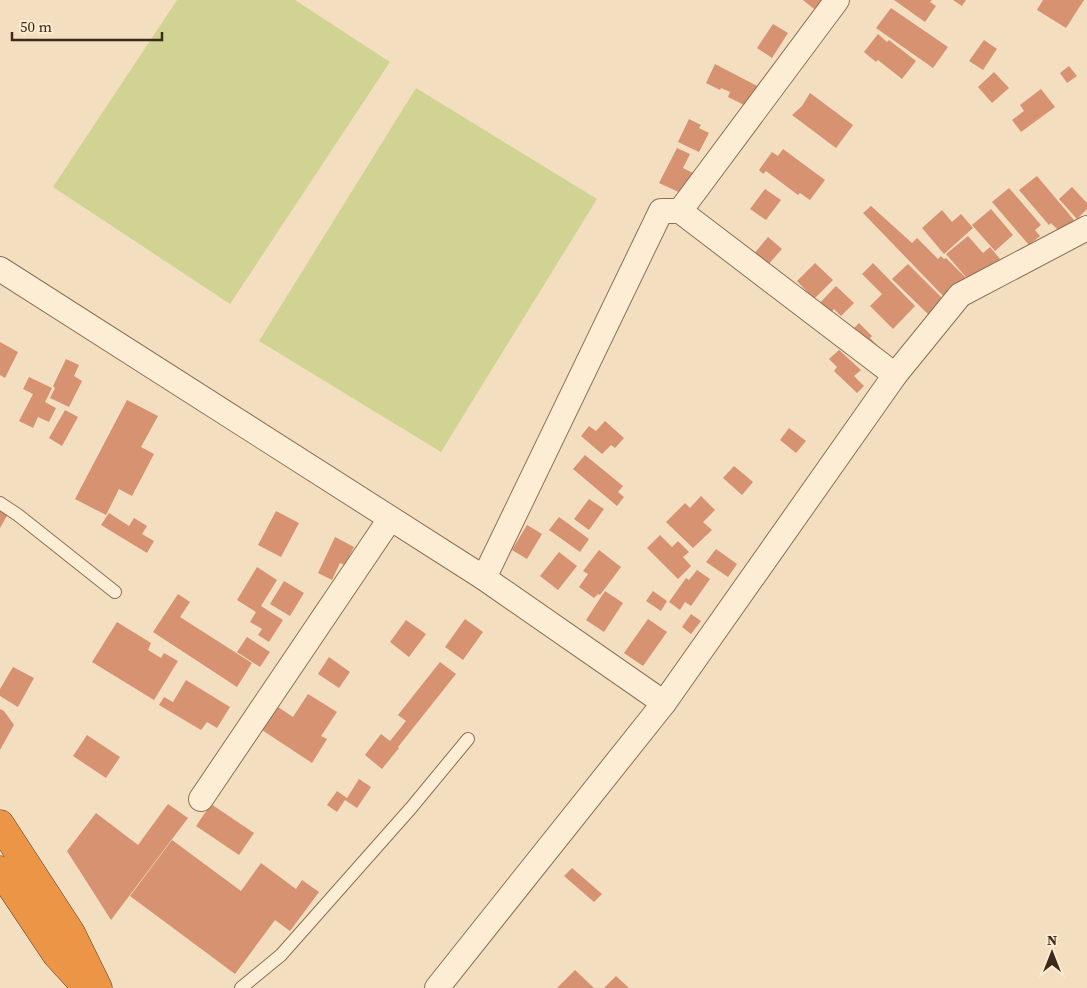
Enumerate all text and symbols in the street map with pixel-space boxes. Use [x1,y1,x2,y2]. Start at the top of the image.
scale bar [12,10,162,42]
text: 50 m [20,16,52,37]
north arrow [1027,928,1077,978]
text: N [1047,930,1057,950]

